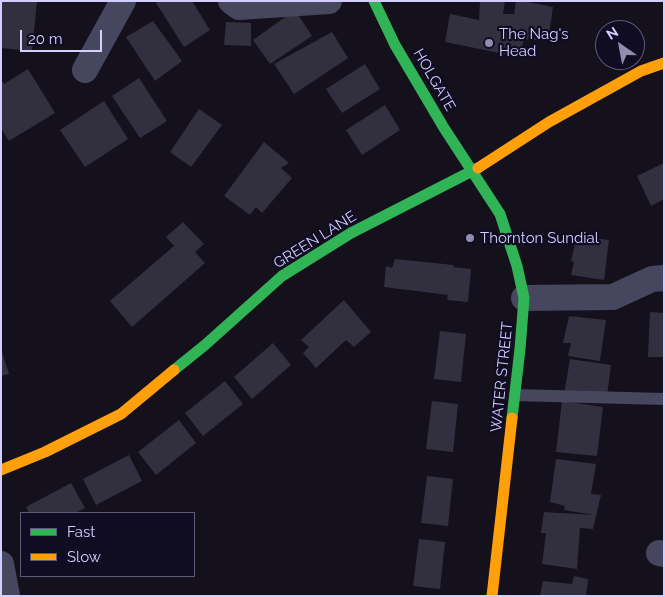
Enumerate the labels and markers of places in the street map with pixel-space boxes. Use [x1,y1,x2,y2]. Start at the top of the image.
place label: The Nag's Head [499,25,569,60]
marker: The Nag's Head [483,37,495,49]
place label: Thornton Sundial [480,229,599,247]
marker: Thornton Sundial [464,232,476,244]

